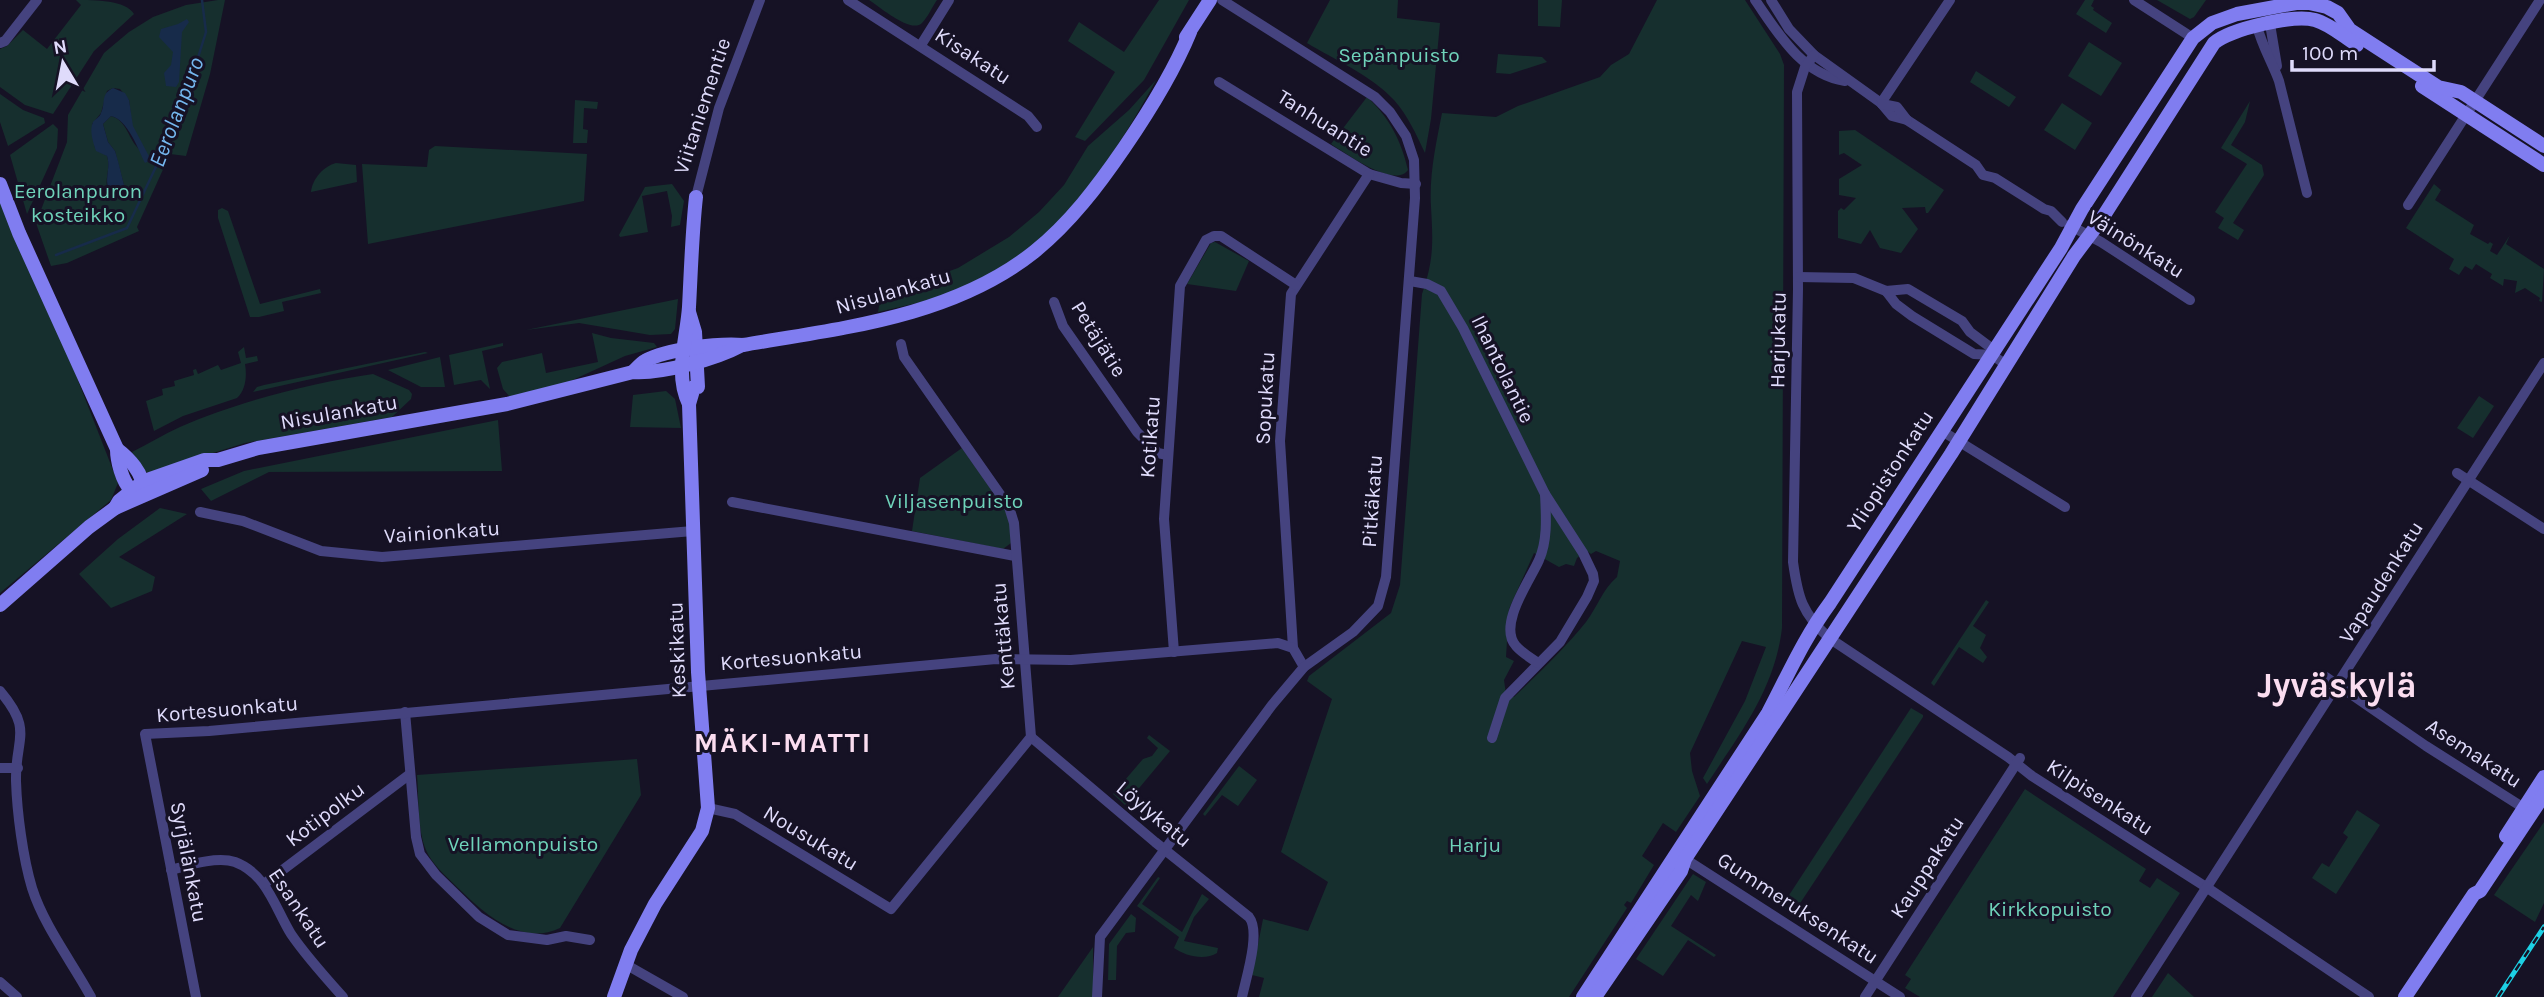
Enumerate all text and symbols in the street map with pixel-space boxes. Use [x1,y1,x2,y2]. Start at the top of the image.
street label: Kisakatu [931,23,1015,89]
north arrow [28,28,98,98]
scale bar [2292,28,2434,72]
text: N [52,35,69,59]
street label: Viitaniementie [669,35,735,177]
text: 100 m [2302,41,2359,65]
park label: Sepänpuisto [1338,43,1460,67]
water label: Eerolanpuro [143,53,210,171]
street label: Tanhuantie [1273,84,1377,162]
park label: Eerolanpuron kosteikko [14,179,142,227]
street label: Väinönkatu [2083,205,2189,283]
street label: Nisulankatu [833,263,953,319]
street label: Harjukatu [1765,292,1791,388]
street label: Petäjätie [1066,297,1132,381]
street label: Ihantolantie [1467,311,1539,427]
street label: Sopukatu [1251,351,1279,445]
street label: Nisulankatu [279,390,399,434]
street label: Kotikatu [1135,395,1165,479]
street label: Yliopistonkatu [1842,405,1938,537]
street label: Pitkäkatu [1357,454,1387,548]
park label: Viljasenpuisto [885,489,1023,513]
street label: Vainionkatu [383,516,501,548]
street label: Vapaudenkatu [2334,517,2428,647]
street label: Kenttäkatu [986,581,1020,691]
street label: Keskikatu [663,601,691,699]
street label: Kortesuonkatu [719,639,863,675]
district label: Jyväskylä [2257,665,2417,707]
street label: Kortesuonkatu [155,691,299,727]
street label: Asemakatu [2422,713,2526,793]
district label: MÄKI-MATTI [694,726,872,759]
street label: Kilpisenkatu [2042,754,2158,840]
street label: Löylykatu [1112,776,1196,852]
street label: Kotipolku [281,777,369,851]
street label: Syrjälänkatu [166,800,212,924]
street label: Nousukatu [759,800,863,876]
street label: Kauppakatu [1885,811,1969,923]
park label: Vellamonpuisto [448,832,598,856]
park label: Harju [1449,833,1501,857]
street label: Gummeruksenkatu [1713,847,1883,969]
street label: Esankatu [264,864,334,952]
park label: Kirkkopuisto [1988,897,2112,921]

